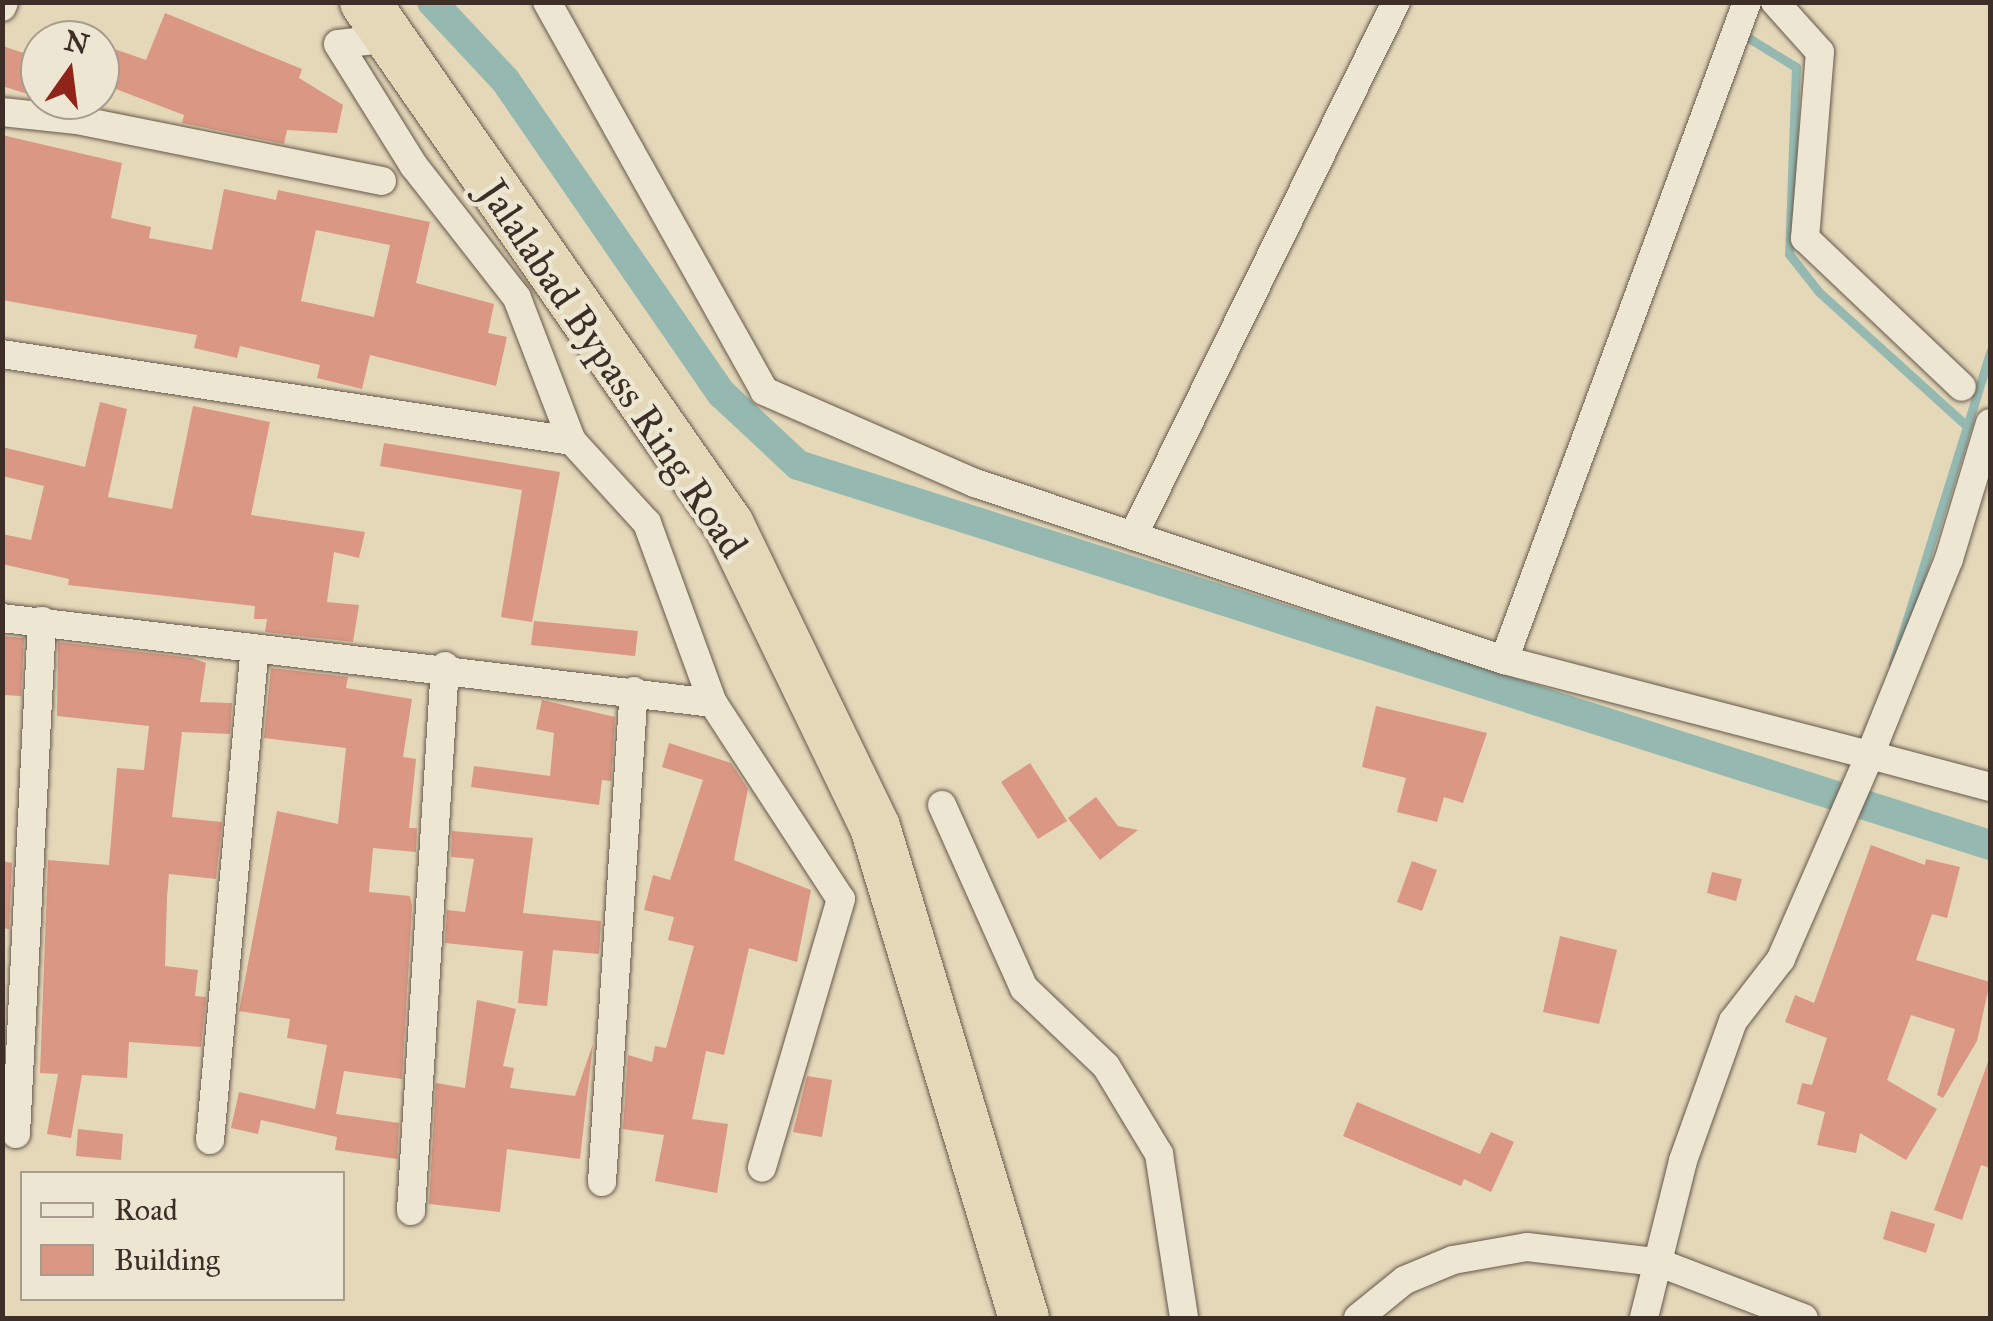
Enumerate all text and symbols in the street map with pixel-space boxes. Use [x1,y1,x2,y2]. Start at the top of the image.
north arrow [20,20,120,120]
text: N [61,22,93,62]
street label: Jalalabad Bypass Ring Road [469,171,757,567]
legend [20,1171,345,1301]
text: Road [114,1192,178,1228]
text: Building [114,1242,220,1278]

